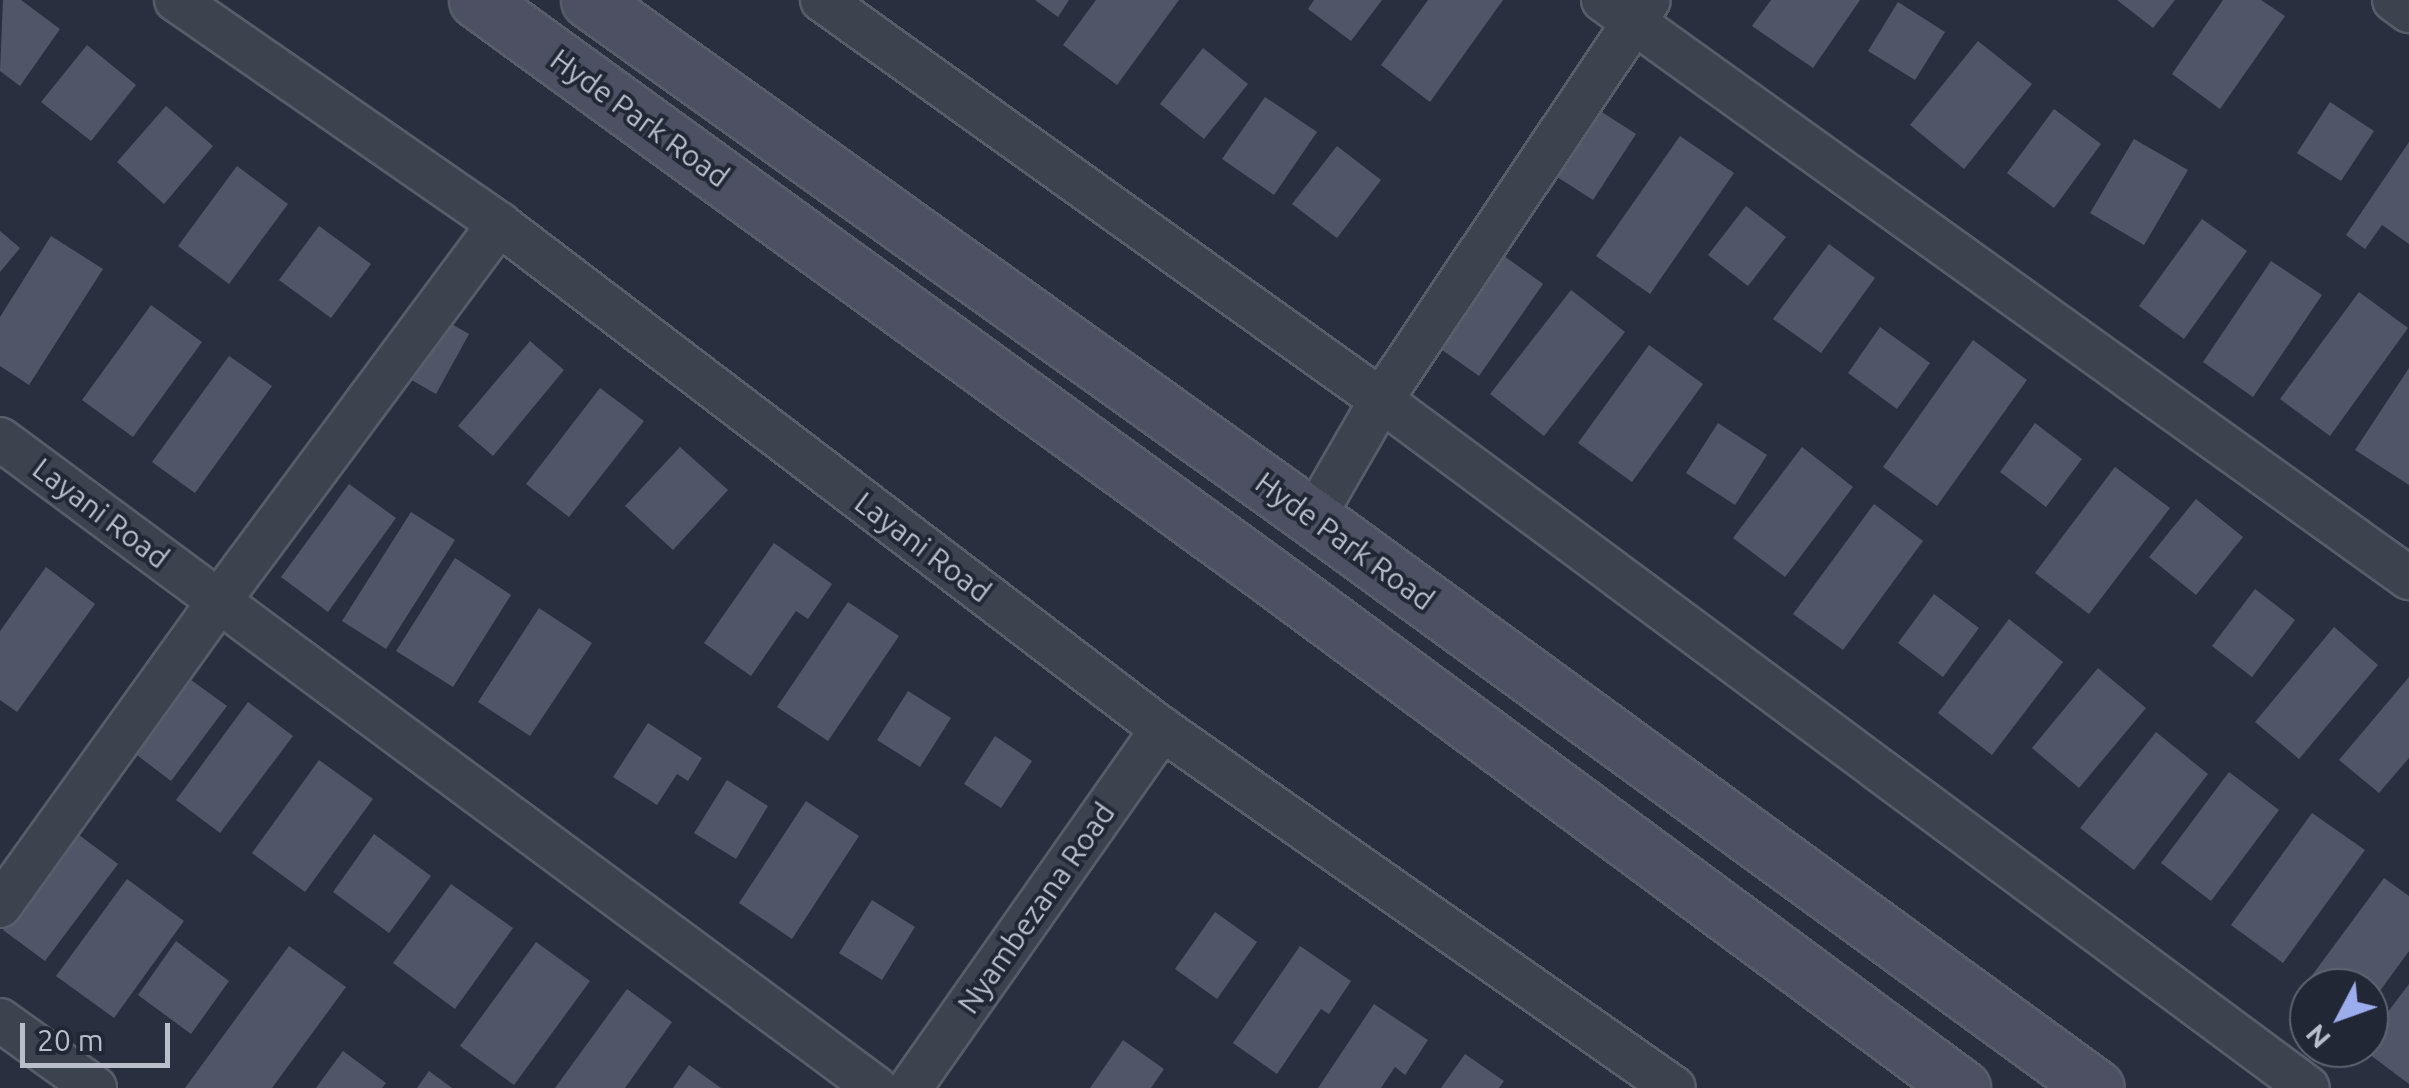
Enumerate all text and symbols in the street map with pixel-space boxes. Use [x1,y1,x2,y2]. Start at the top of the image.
street label: Hyde Park Road [544,41,736,195]
street label: Layani Road [26,450,176,576]
street label: Hyde Park Road [1249,464,1441,618]
street label: Layani Road [848,484,998,610]
street label: Nyambezana Road [950,796,1122,1020]
north arrow [2289,968,2389,1068]
scale bar [25,1003,175,1065]
text: N [2299,1019,2336,1055]
text: 20 m [37,1023,104,1057]

